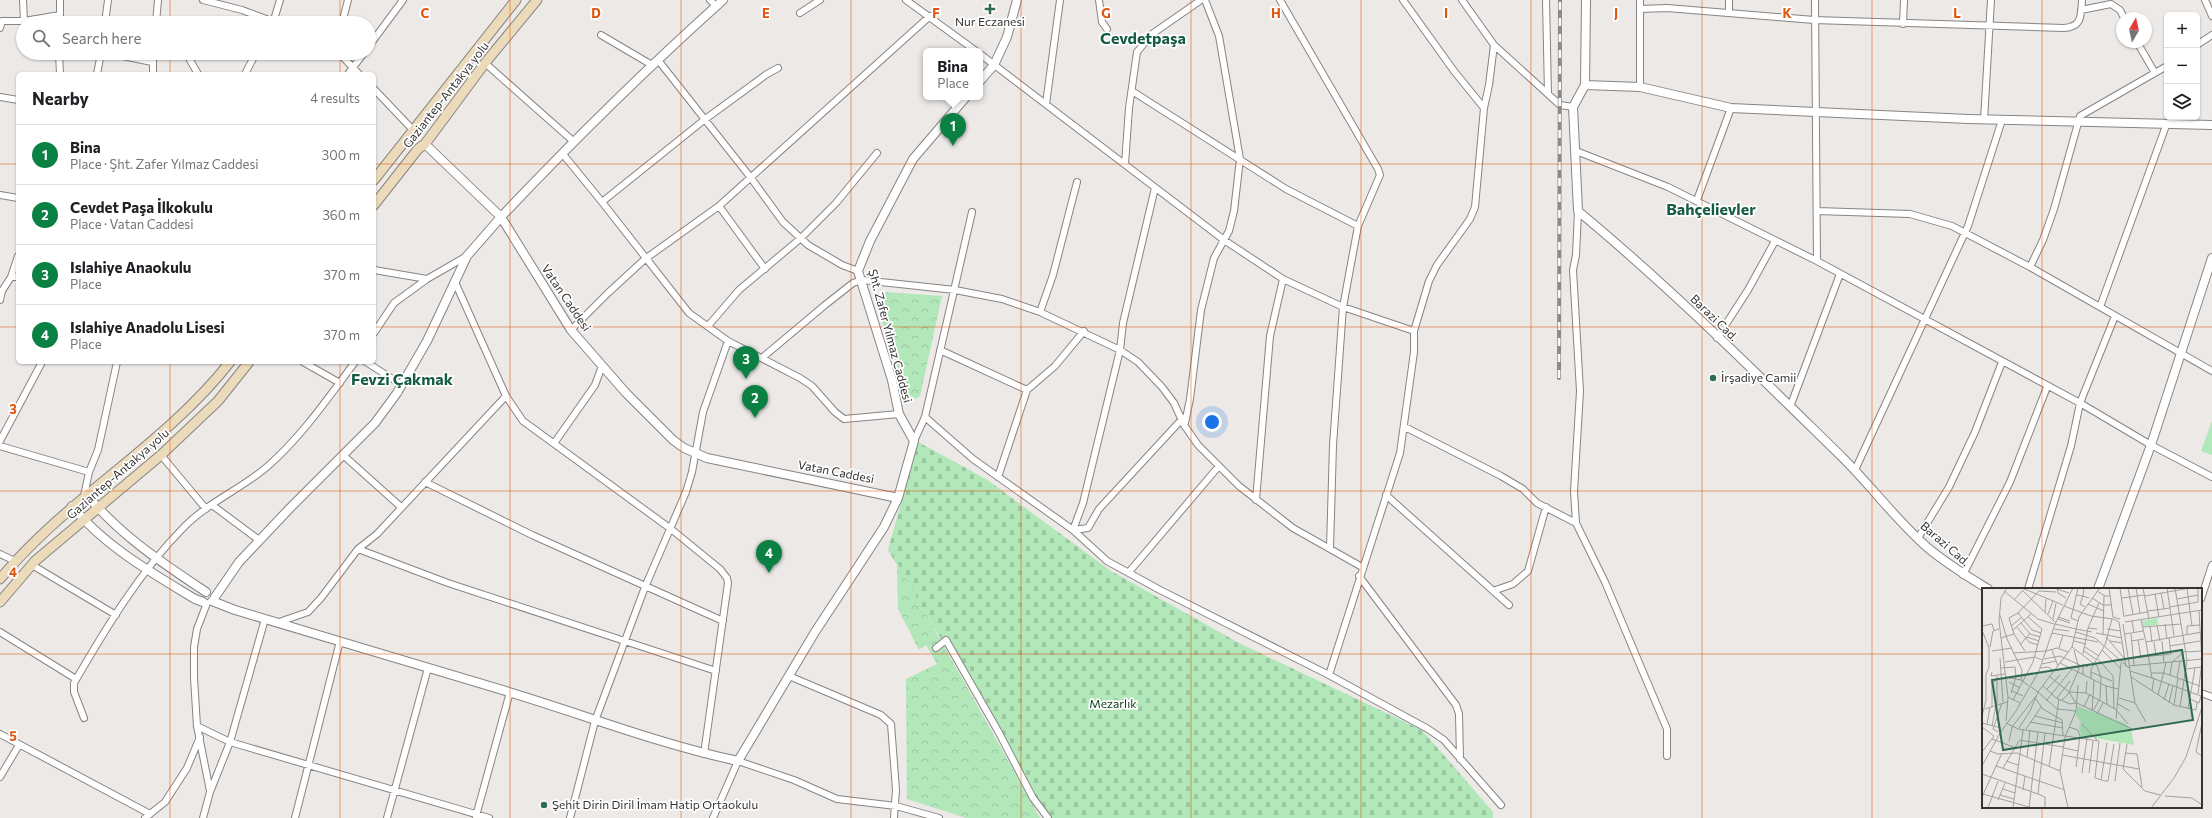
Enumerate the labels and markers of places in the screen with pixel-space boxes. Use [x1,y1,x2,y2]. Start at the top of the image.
marker: Nur Eczanesi [985,4,995,14]
place label: Nur Eczanesi [955,14,1025,28]
pin: 1 [940,113,966,146]
pin: 3 [733,346,759,379]
place label: İrşadiye Camii [1721,370,1796,384]
marker: İrşadiye Camii [1708,373,1718,383]
pin: 2 [742,385,768,418]
pin: 4 [756,540,782,573]
place label: Şehit Dirin Diril İmam Hatip Ortaokulu [552,797,758,811]
marker: Şehit Dirin Diril İmam Hatip Ortaokulu [539,800,549,810]

